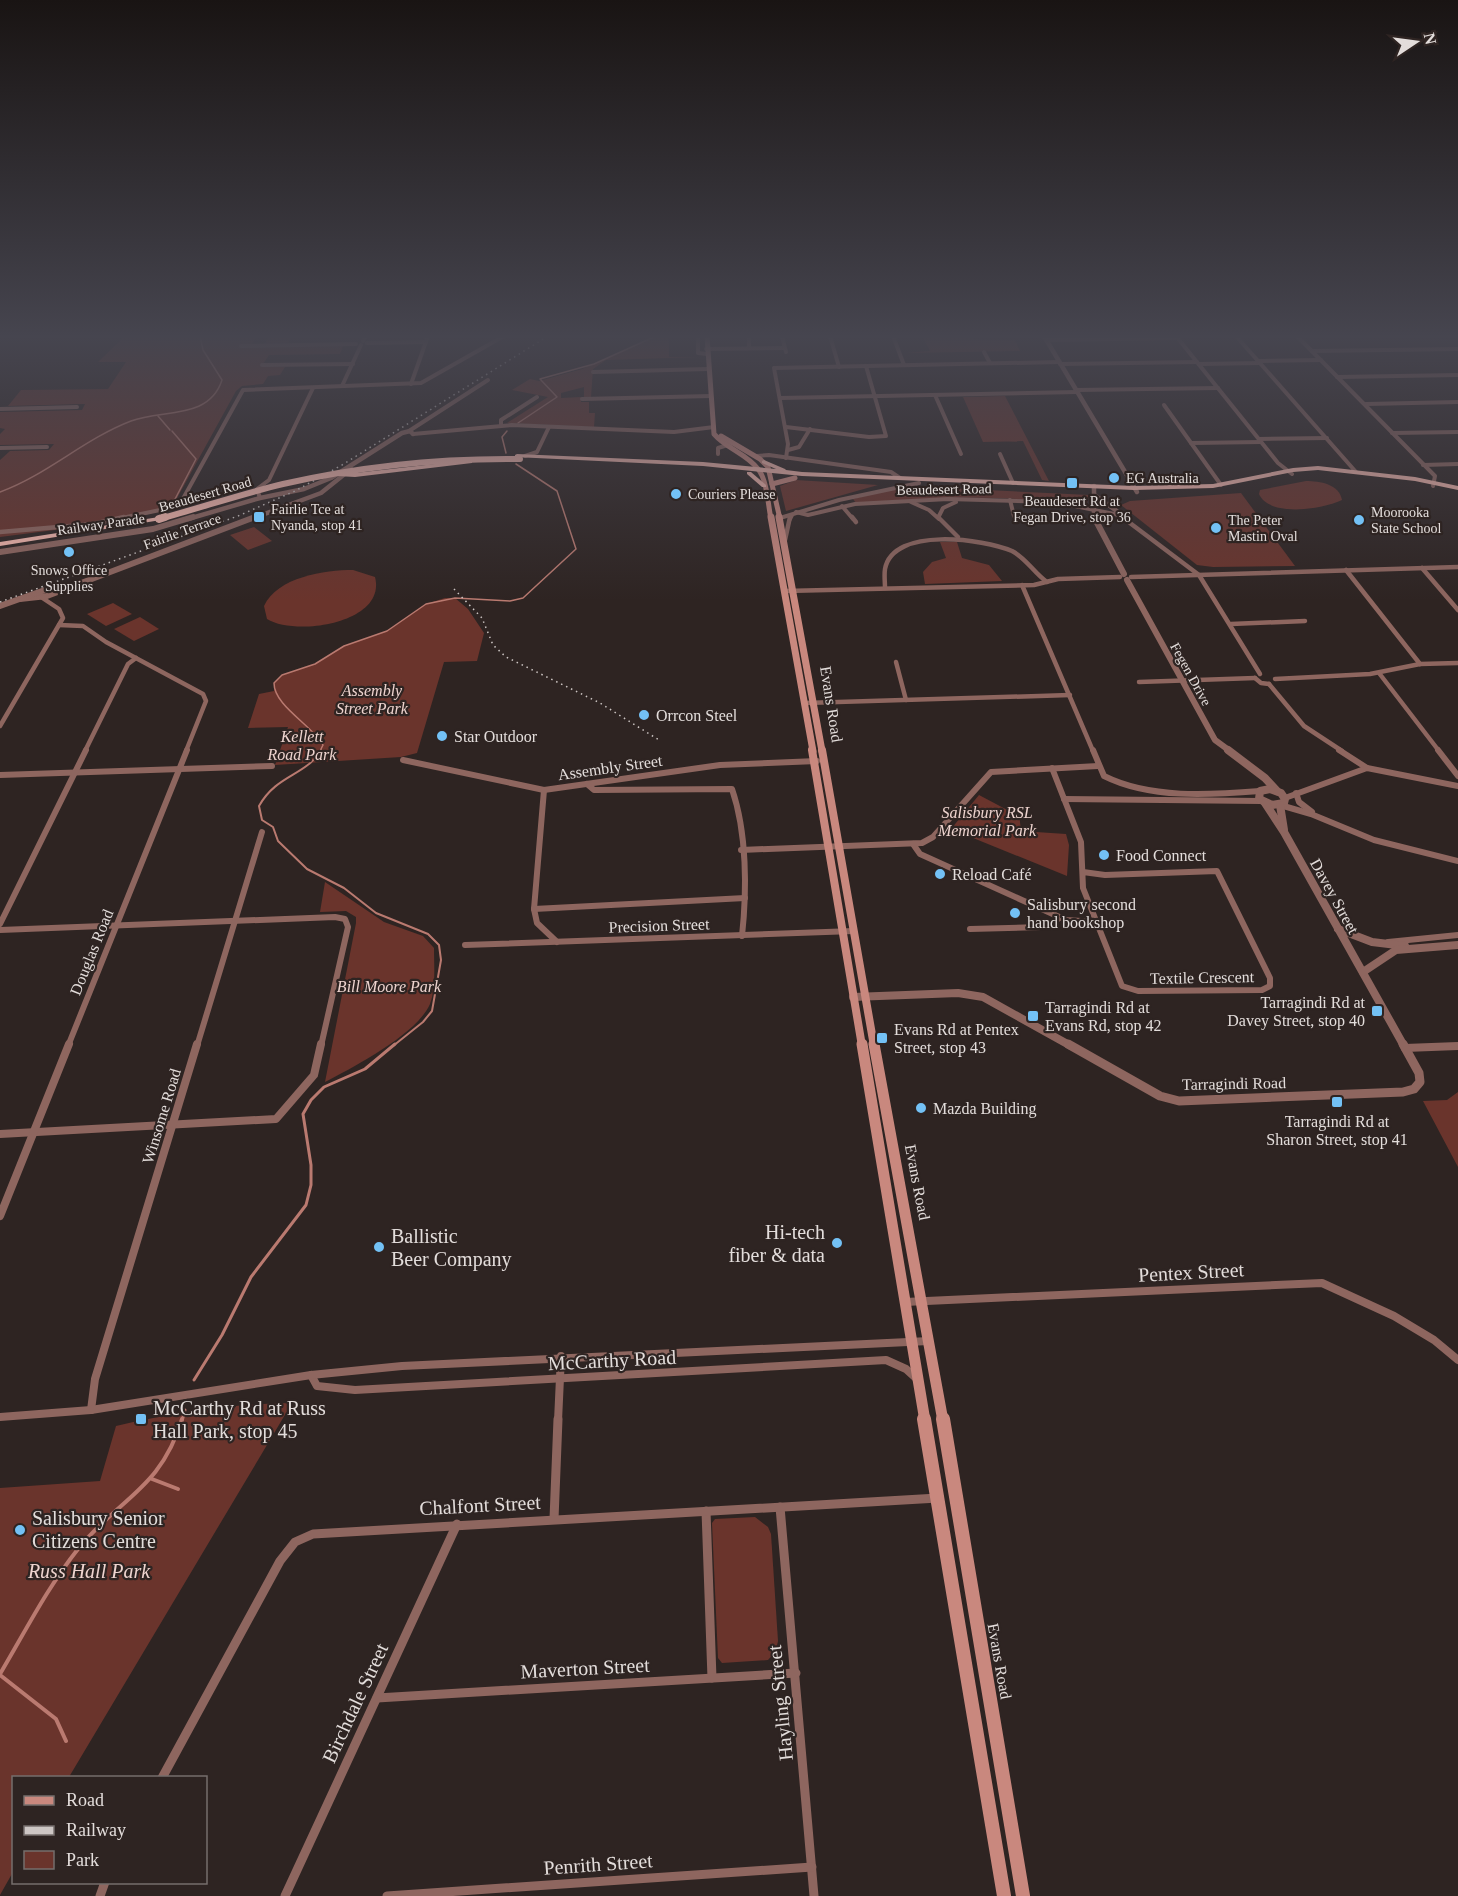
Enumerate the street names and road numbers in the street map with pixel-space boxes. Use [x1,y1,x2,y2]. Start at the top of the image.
street label: Beaudesert Road [157,474,253,515]
street label: Beaudesert Road [896,481,992,498]
street label: Fairlie Terrace [141,510,223,552]
street label: Railway Parade [56,511,146,538]
street label: Fegen Drive [1167,640,1214,708]
street label: Evans Road [817,665,846,743]
street label: Assembly Street [557,752,664,784]
street label: Davey Street [1306,856,1362,938]
street label: Douglas Road [67,907,117,998]
street label: Precision Street [608,915,710,936]
street label: Textile Crescent [1150,968,1255,987]
street label: Winsome Road [139,1067,184,1166]
street label: Tarragindi Road [1182,1074,1286,1094]
street label: Evans Road [902,1143,933,1221]
street label: Pentex Street [1137,1258,1245,1286]
street label: McCarthy Road [547,1346,677,1375]
street label: Chalfont Street [419,1491,542,1519]
street label: Evans Road [984,1622,1015,1700]
street label: Birchdale Street [318,1639,392,1766]
street label: Hayling Street [763,1644,798,1762]
street label: Maverton Street [520,1654,651,1682]
street label: Penrith Street [543,1849,654,1879]

